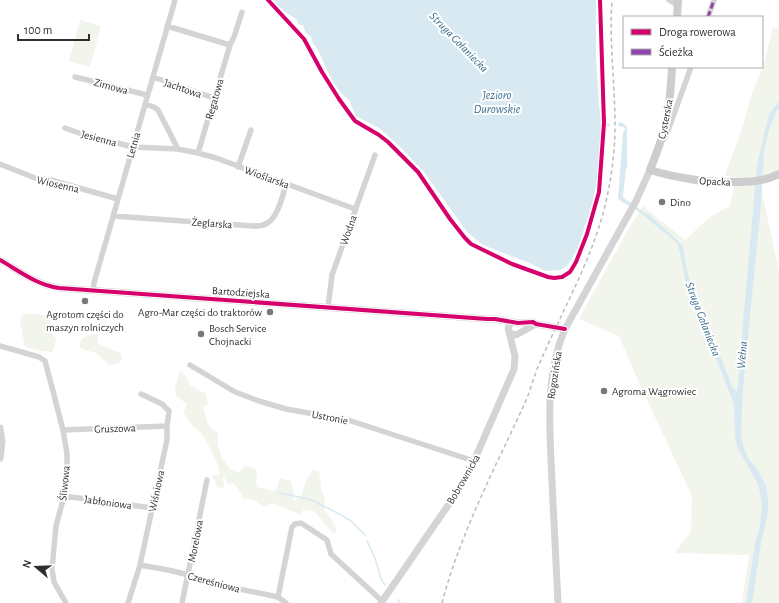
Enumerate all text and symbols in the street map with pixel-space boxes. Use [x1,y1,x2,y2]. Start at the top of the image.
water label: Struga Gołaniecka [427,10,491,74]
scale bar [18,16,89,42]
legend [623,16,763,68]
text: 100 m [24,24,52,36]
text: Droga rowerowa [659,26,736,38]
text: Ścieżka [659,44,694,58]
street label: Zimowa [93,77,129,96]
street label: Jachtowa [163,77,203,100]
street label: Regatowa [203,77,226,121]
water label: Jezioro Durowskie [474,89,521,115]
street label: Cysterska [656,98,675,140]
street label: Jesienna [80,128,118,149]
street label: Letnia [125,131,142,159]
street label: Wioślarska [243,164,291,191]
street label: Wiosenna [36,174,80,195]
street label: Opacka [699,175,731,188]
marker: Dino [657,197,667,207]
place label: Dino [670,197,691,208]
street label: Wodna [338,214,359,247]
street label: Żeglarska [191,217,233,230]
water label: Struga Gołaniecka [683,280,723,358]
street label: Bartodziejska [212,285,270,300]
marker: Agrotom części do maszyn rolniczych [80,296,90,306]
place label: Agro-Mar części do traktorów [138,307,263,318]
marker: Agro-Mar części do traktorów [265,307,275,317]
place label: Agrotom części do maszyn rolniczych [46,309,124,333]
place label: Bosch Service Chojnacki [209,323,266,347]
marker: Bosch Service Chojnacki [196,329,206,339]
water label: Wełna [735,341,749,369]
street label: Rogozińska [545,350,564,400]
marker: Agroma Wągrowiec [599,386,609,396]
place label: Agroma Wągrowiec [612,386,697,397]
street label: Ustronie [311,409,349,426]
street label: Gruszowa [94,422,136,435]
street label: Bobrownicka [445,453,482,506]
street label: Śliwowa [56,465,72,501]
street label: Wiśniowa [147,469,166,513]
street label: Jabłoniowa [83,494,132,511]
street label: Morelowa [186,519,205,563]
north arrow [16,547,56,587]
text: N [21,558,33,569]
street label: Czereśniowa [187,570,241,595]

